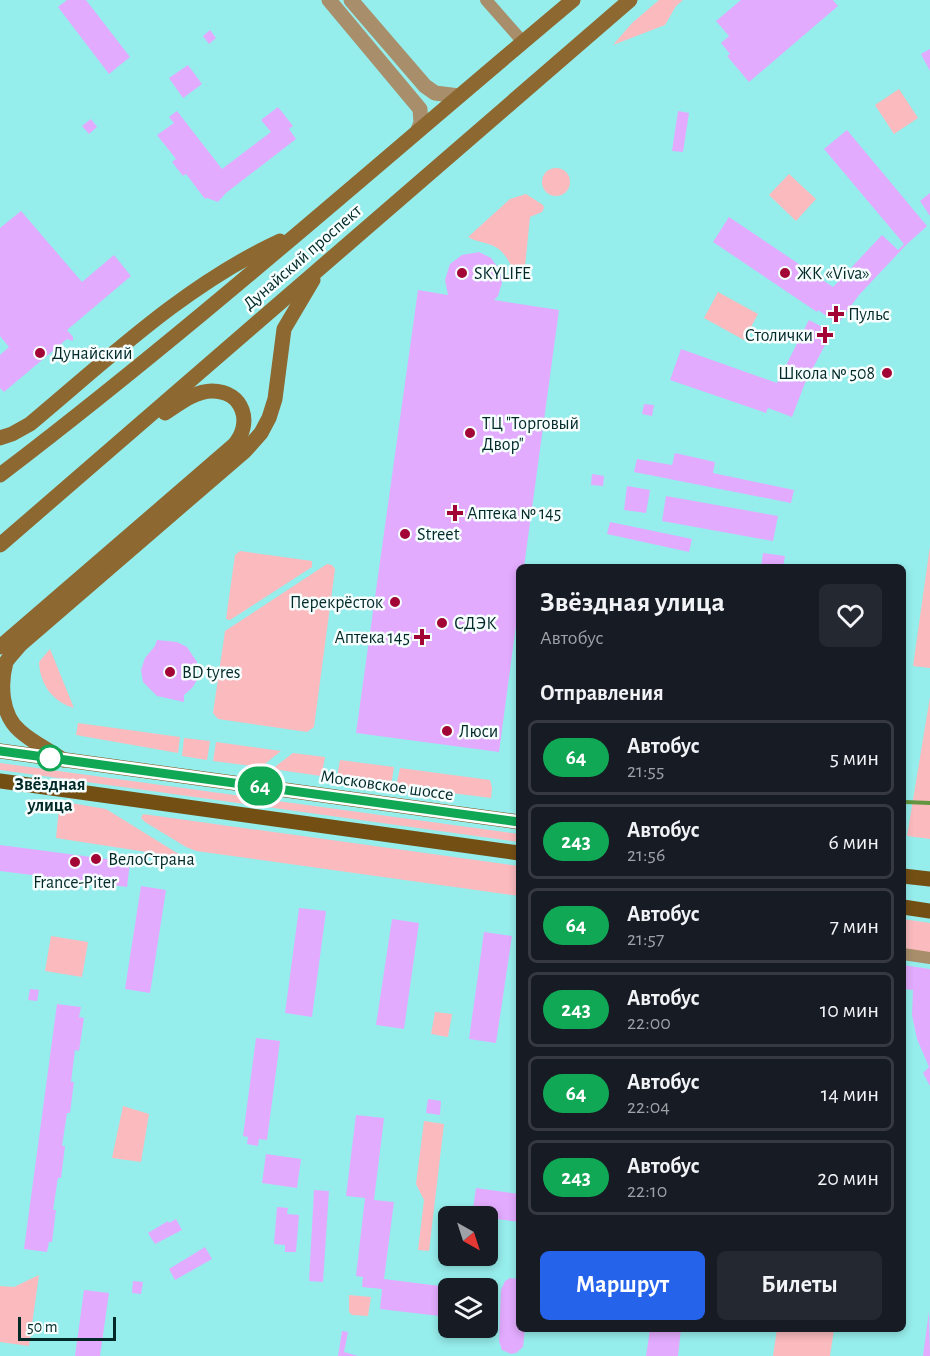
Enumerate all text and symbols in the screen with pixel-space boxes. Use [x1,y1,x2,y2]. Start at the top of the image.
street label: Дунайский проспект [240,201,366,314]
place label: SKYLIFE [474,265,531,283]
place label: ЖК «Viva» [797,265,870,283]
marker: SKYLIFE [455,266,469,280]
marker: ЖК «Viva» [778,266,792,280]
place label: Пульс [848,306,890,324]
marker: Пульс [829,307,843,321]
place label: Столички [745,327,813,345]
marker: Столички [818,328,832,342]
place label: Дунайский [52,345,132,363]
marker: Дунайский [33,346,47,360]
place label: Школа № 508 [778,365,875,383]
marker: Школа № 508 [880,366,894,380]
place label: ТЦ "Торговый Двор" [482,415,579,454]
marker: ТЦ "Торговый Двор" [463,426,477,440]
place label: Аптека № 145 [467,505,561,523]
marker: Аптека № 145 [448,506,462,520]
place label: Street [417,526,460,544]
marker: Street [398,527,412,541]
button: heart [819,584,882,647]
text: Звёздная улица [540,589,725,617]
place label: Перекрёсток [290,594,384,612]
marker: Перекрёсток [388,595,402,609]
place label: СДЭК [454,615,497,633]
marker: СДЭК [435,616,449,630]
text: Автобус [540,628,604,648]
place label: Аптека 145 [334,629,410,647]
marker: Аптека 145 [415,630,429,644]
place label: BD tyres [182,664,240,682]
marker: BD tyres [163,665,177,679]
text: Отправления [540,682,664,704]
place label: Люси [459,723,498,741]
marker: Люси [440,724,454,738]
text: Автобус [627,735,700,757]
marker: Звёздная улица [37,745,63,771]
text: 64 [566,747,586,768]
text: 5 мин [830,747,879,769]
text: 21:55 [627,761,664,781]
line badge: 64 [233,766,287,806]
street label: Московское шоссе [319,768,455,804]
place label: Звёздная улица [15,776,86,815]
text: 64 [250,776,270,797]
text: Автобус [627,819,700,841]
text: 243 [561,831,591,852]
text: 6 мин [828,831,879,853]
text: 21:56 [627,845,665,865]
place label: ВелоСтрана [108,851,195,869]
marker: ВелоСтрана [89,852,103,866]
marker: France-Piter [68,855,82,869]
place label: France-Piter [33,874,117,892]
text: Автобус [627,903,700,925]
text: 64 [566,915,586,936]
text: 7 мин [830,915,879,937]
text: 21:57 [627,929,664,949]
text: Автобус [627,987,700,1009]
text: 243 [561,999,591,1020]
text: 10 мин [820,999,879,1021]
text: 22:00 [627,1013,671,1033]
text: Автобус [627,1071,700,1093]
text: 64 [566,1083,586,1104]
text: 14 мин [821,1083,879,1105]
text: 22:04 [627,1097,670,1117]
text: Автобус [627,1155,700,1177]
text: 243 [561,1167,591,1188]
text: 20 мин [817,1167,879,1189]
text: 22:10 [627,1181,667,1201]
north arrow [438,1206,498,1266]
map controls [438,1206,498,1338]
button: Маршрут [540,1251,705,1320]
button: Билеты [717,1251,882,1320]
button: layers [438,1278,498,1338]
scale bar [18,1314,116,1342]
text: 50 m [27,1319,58,1335]

